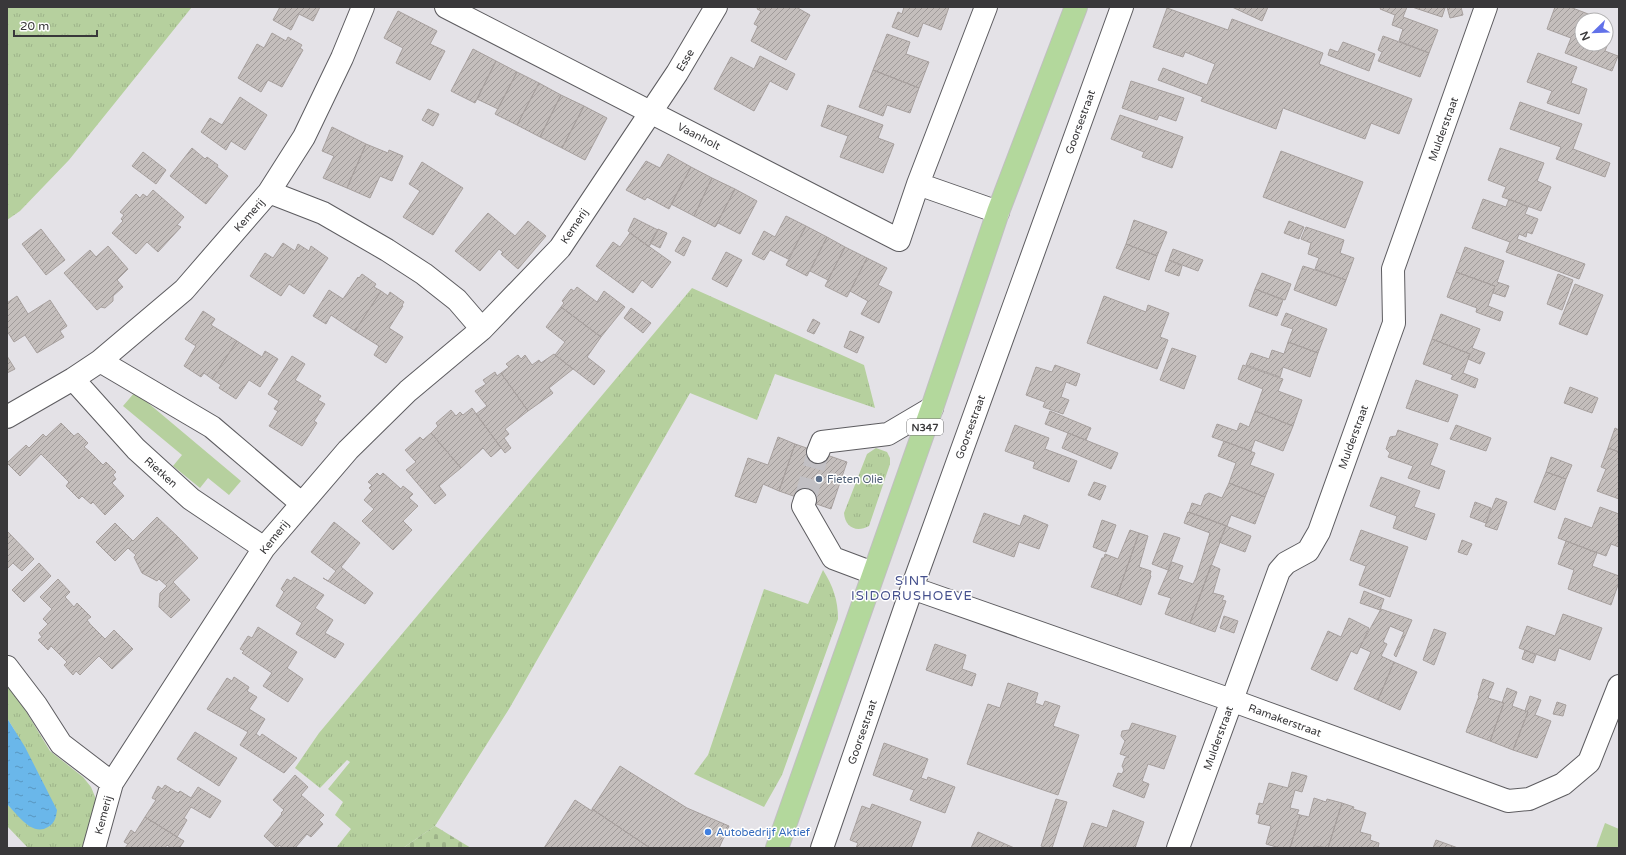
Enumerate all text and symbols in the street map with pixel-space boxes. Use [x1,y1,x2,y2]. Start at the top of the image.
scale bar [14,12,97,38]
north arrow [1574,12,1614,52]
text: 20 m [20,19,49,33]
text: N [1578,29,1593,42]
street label: Esse [674,47,697,74]
street label: Goorsestraat [1063,88,1098,156]
street label: Mulderstraat [1426,95,1461,163]
street label: Vaanholt [675,120,722,153]
street label: Kemerij [231,196,267,235]
street label: Kemerij [558,206,591,246]
street label: Goorsestraat [953,393,988,461]
street label: Mulderstraat [1336,403,1371,471]
road number: N347 [907,419,943,435]
street label: Rietken [142,454,180,491]
place label: Fieten Olie [827,473,883,486]
marker: Fieten Olie [814,474,824,484]
street label: Kemerij [257,518,292,557]
district label: SINT ISIDORUSHOEVE [851,573,973,604]
street label: Goorsestraat [845,698,880,766]
street label: Ramakerstraat [1247,701,1323,740]
street label: Mulderstraat [1201,704,1236,772]
street label: Kemerij [92,794,115,836]
place label: Autobedrijf Aktief [716,826,811,839]
marker: Autobedrijf Aktief [703,827,713,837]

